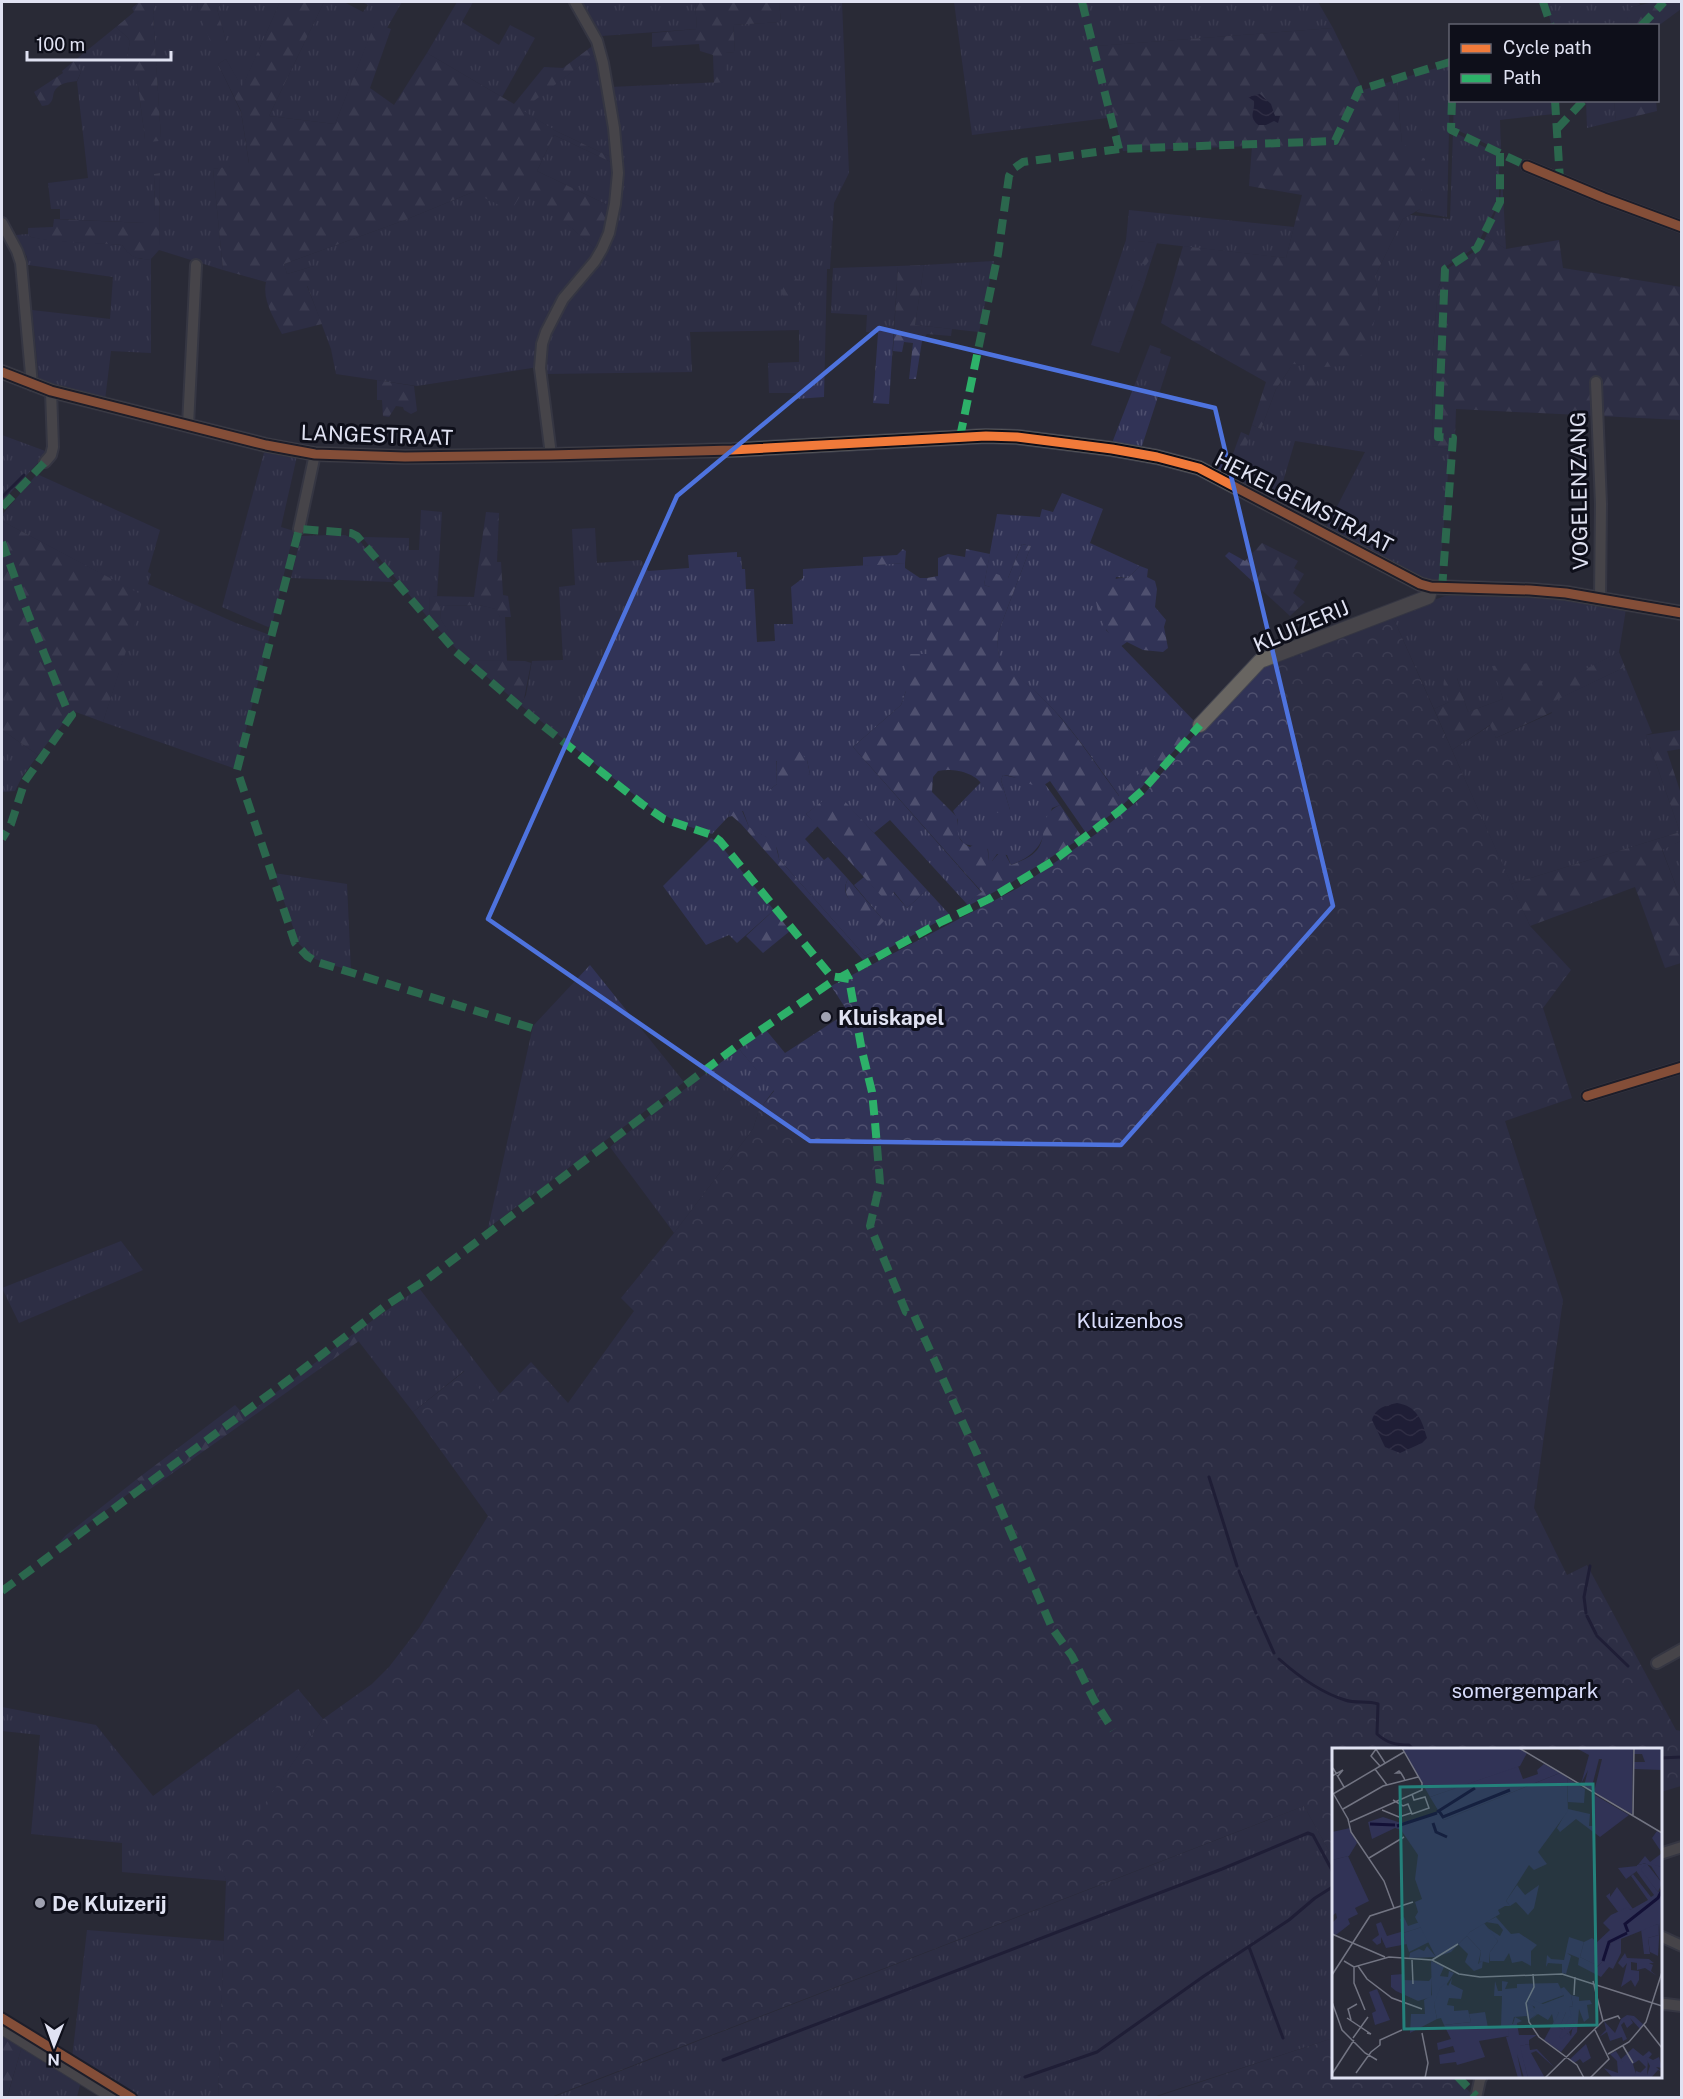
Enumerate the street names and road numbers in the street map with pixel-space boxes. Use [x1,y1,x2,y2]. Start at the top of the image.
street label: VOGELENZANG [1565,412,1593,570]
street label: LANGESTRAAT [300,420,454,450]
street label: HEKELGEMSTRAAT [1211,446,1397,558]
street label: KLUIZERIJ [1249,595,1353,657]

